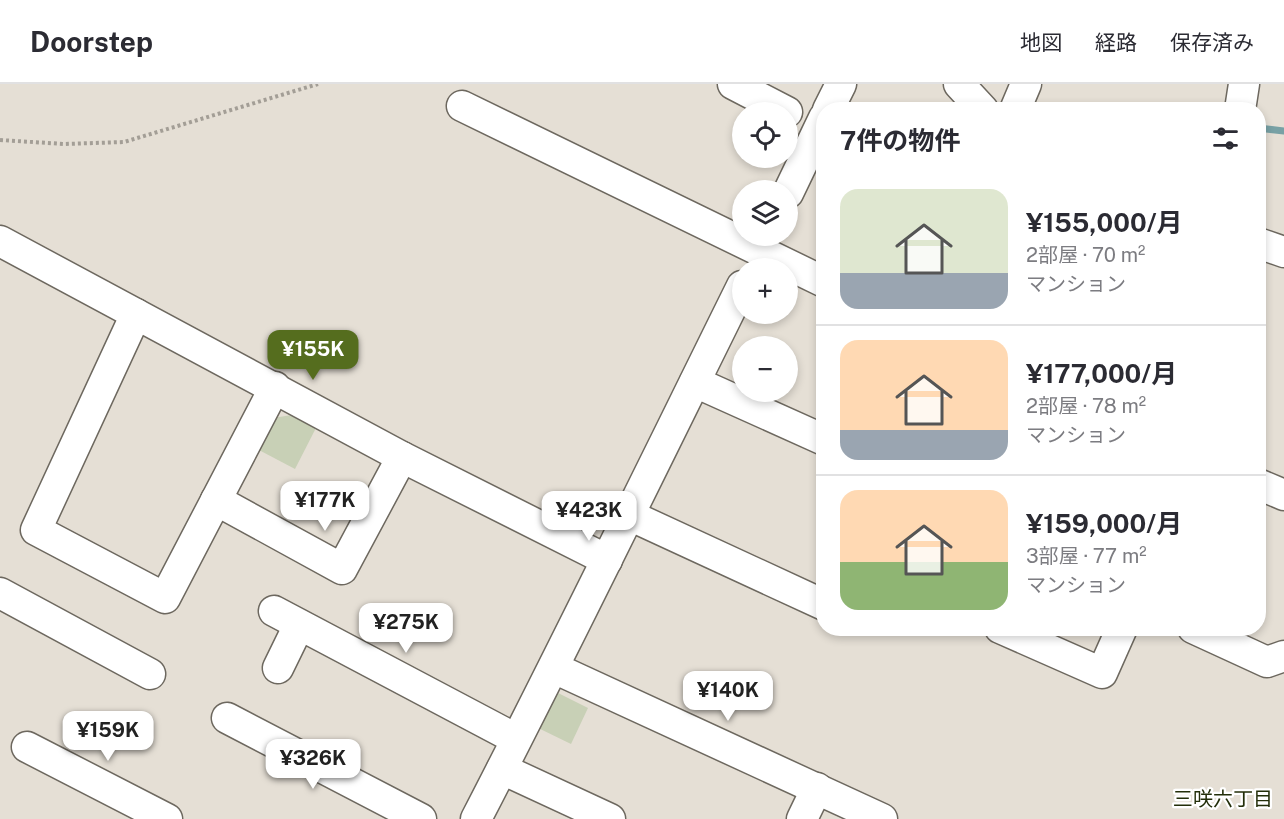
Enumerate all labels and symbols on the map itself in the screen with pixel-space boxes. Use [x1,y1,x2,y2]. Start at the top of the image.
pin: ¥155K [271,330,355,381]
pin: ¥177K [283,481,367,532]
pin: ¥423K [547,491,631,542]
pin: ¥275K [364,603,448,654]
pin: ¥140K [686,671,770,722]
pin: ¥159K [66,711,150,762]
pin: ¥326K [271,739,355,790]
district label: 三咲六丁目 [1173,787,1273,811]

